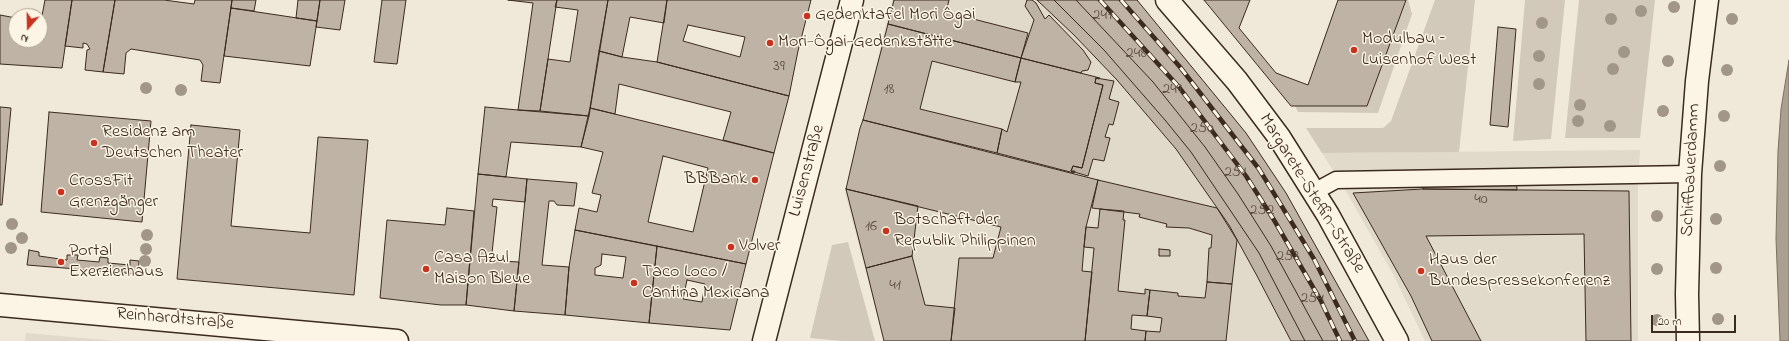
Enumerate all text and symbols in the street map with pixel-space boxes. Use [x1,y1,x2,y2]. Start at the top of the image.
place label: Gedenktafel Mori Ôgai [815,5,975,27]
house number: 247 [1092,6,1114,26]
north arrow [8,8,48,48]
marker: Gedenktafel Mori Ôgai [802,11,812,21]
place label: Modulbau – Luisenhof West [1362,29,1476,72]
text: N [18,30,30,47]
place label: Mori-Ôgai-Gedenkstätte [778,32,952,54]
marker: Mori-Ôgai-Gedenkstätte [765,38,775,48]
house number: 248 [1126,44,1146,64]
marker: Modulbau – Luisenhof West [1349,45,1359,55]
house number: 39 [773,57,785,77]
house number: 18 [883,80,895,100]
house number: 249 [1162,80,1182,100]
street label: Schiffbauerdamm [1678,103,1706,237]
street label: Margarete-Steffin-Straße [1253,110,1369,278]
house number: 250 [1190,119,1214,139]
place label: Residenz am Deutschen Theater [102,122,243,164]
street label: Luisenstraße [785,123,831,219]
marker: Residenz am Deutschen Theater [89,138,99,148]
house number: 251 [1224,163,1246,183]
place label: BBBank [684,169,747,191]
place label: CrossFit Grenzgänger [69,171,158,214]
marker: BBBank [750,175,760,185]
marker: CrossFit Grenzgänger [56,187,66,197]
house number: 40 [1474,190,1488,210]
house number: 252 [1249,201,1275,221]
place label: Botschaft der Republik Philippinen [894,210,1036,252]
house number: 16 [865,217,877,237]
marker: Botschaft der Republik Philippinen [881,226,891,236]
place label: Volver [739,236,780,258]
place label: Portal Exerzierhaus [69,241,164,284]
marker: Volver [726,242,736,252]
house number: 253 [1276,247,1300,267]
place label: Casa Azul Maison Bleue [434,248,530,290]
place label: Haus der Bundespressekonferenz [1429,250,1610,292]
marker: Portal Exerzierhaus [56,257,66,267]
place label: Taco Loco / Cantina Mexicana [642,262,769,304]
marker: Casa Azul Maison Bleue [421,264,431,274]
marker: Haus der Bundespressekonferenz [1416,266,1426,276]
house number: 41 [889,276,901,296]
marker: Taco Loco / Cantina Mexicana [629,278,639,288]
house number: 254 [1300,289,1324,309]
street label: Reinhardtstraße [115,304,235,336]
scale bar [1653,307,1738,333]
text: 20 m [1658,313,1681,331]

